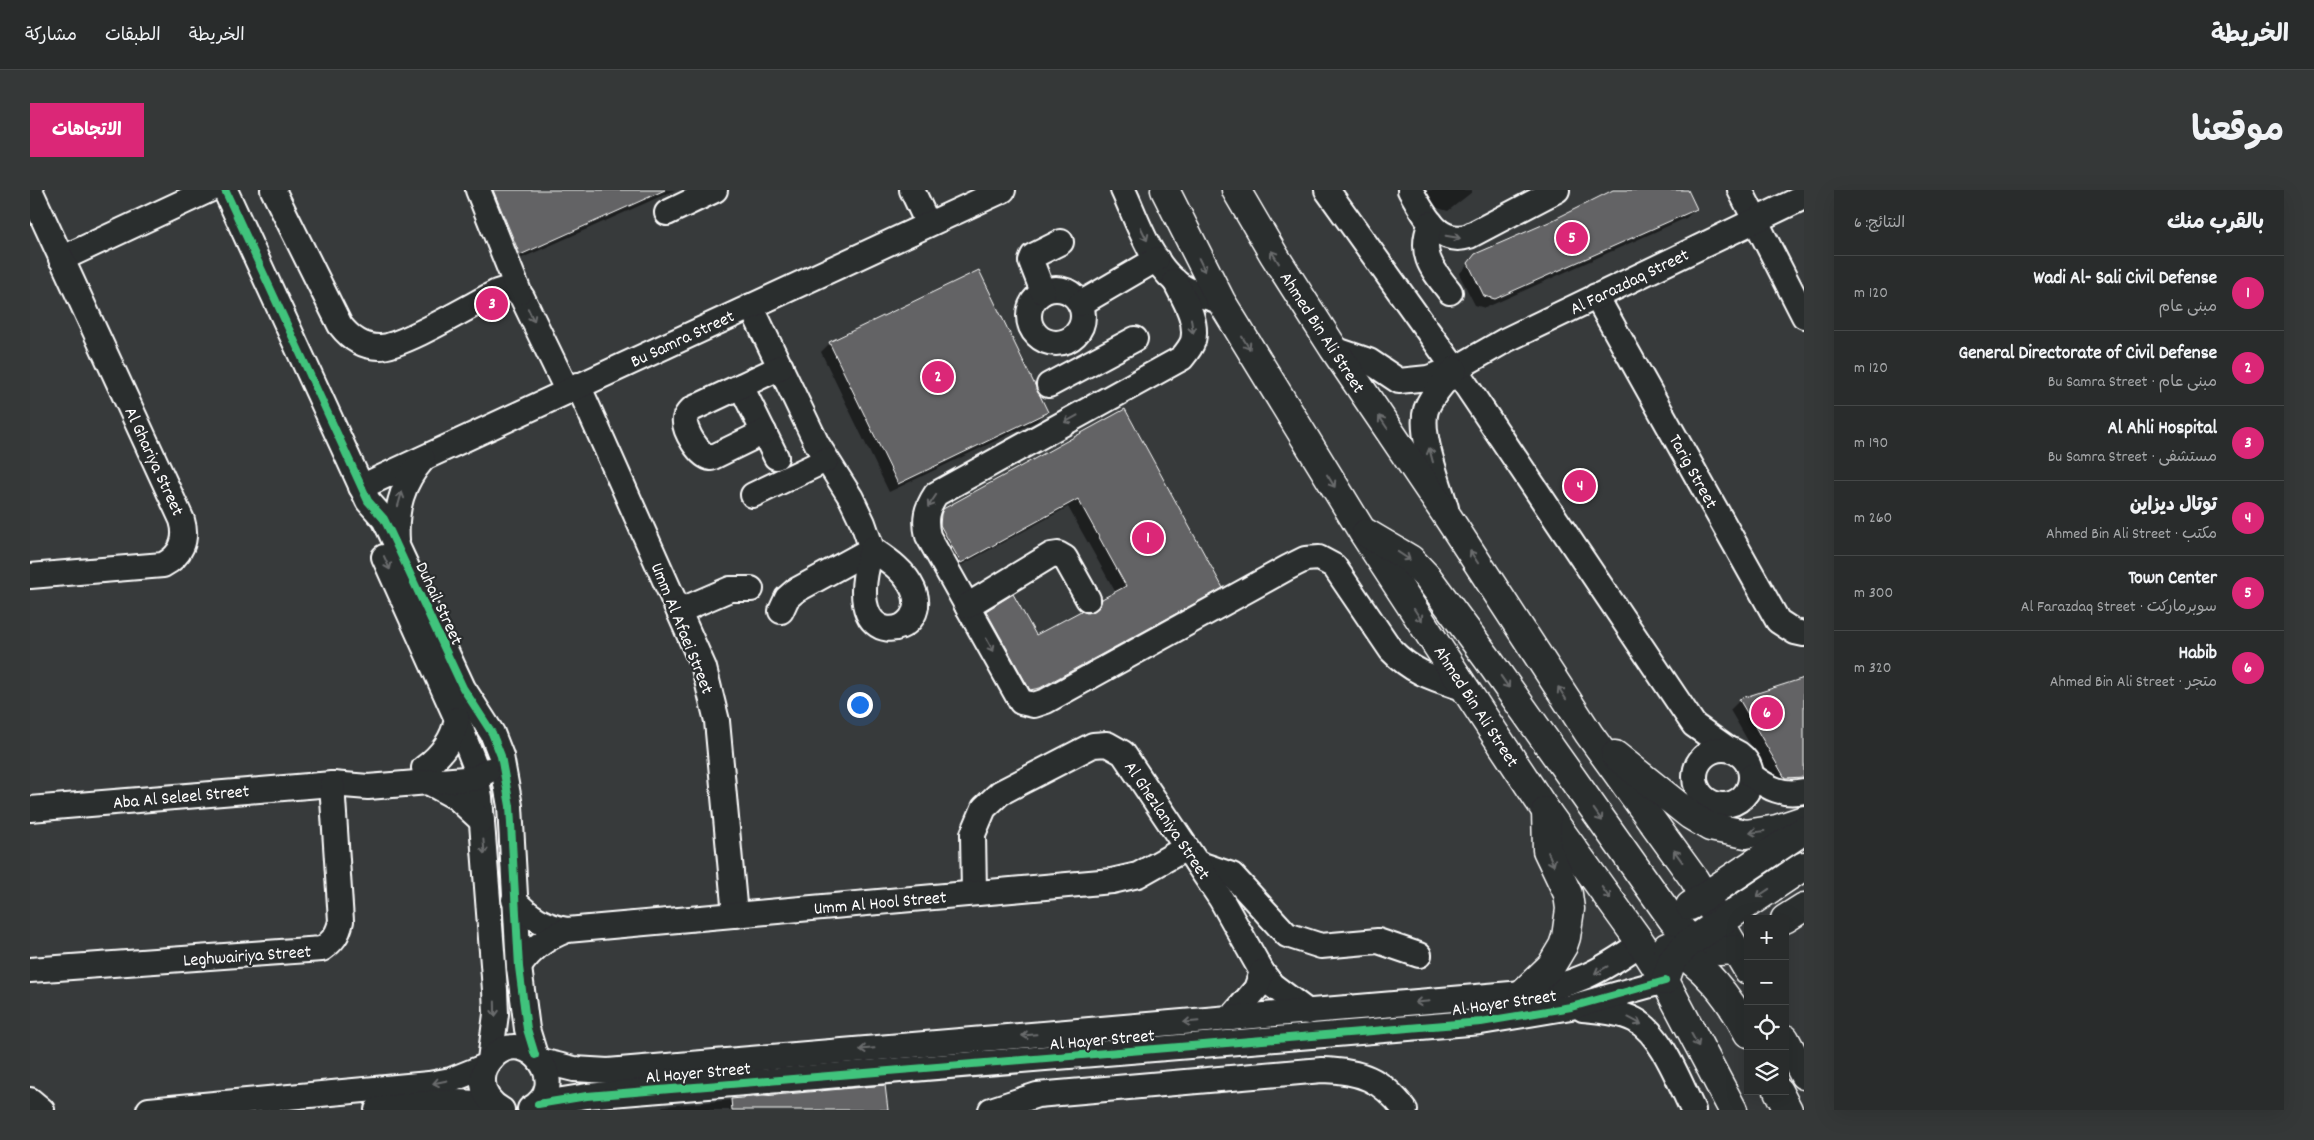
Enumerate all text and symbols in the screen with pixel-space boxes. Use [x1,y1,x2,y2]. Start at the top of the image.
text: الخريطة [2211,19,2289,53]
text: مشاركة [25,24,77,49]
text: الطبقات [105,24,161,49]
text: الخريطة [189,24,245,49]
button: الاتجاهات [30,103,144,157]
text: موقعنا [2191,108,2284,158]
text: بالقرب منك [2167,209,2264,239]
text: النتائج: 6 [1854,212,1905,235]
pin: 5 [1556,219,1588,257]
one-way arrow [1139,226,1149,241]
one-way arrow [1444,232,1460,242]
street label: Al Farazdaq Street [1566,243,1694,323]
one-way arrow [1270,250,1280,264]
one-way arrow [1198,257,1208,272]
text: Wadi Al- Sali Civil Defense [2034,266,2217,293]
street label: Ahmed Bin Ali Street [1272,268,1370,399]
text: 120 m [1854,282,1888,305]
text: 1 [2246,282,2250,305]
pin: 3 [476,285,508,323]
text: مبنى عام [2159,296,2217,319]
street label: Bu Samra Street [627,305,739,375]
one-way arrow [527,307,536,322]
one-way arrow [1187,317,1197,333]
one-way arrow [1241,336,1252,350]
text: General Directorate of Civil Defense [1959,341,2217,368]
text: 120 m [1854,357,1888,380]
text: 2 [2245,357,2252,380]
pin: 2 [922,358,954,396]
text: مبنى عام · Bu Samra Street [2048,371,2217,394]
street label: Al Ghariya Street [117,403,189,521]
one-way arrow [1065,415,1079,425]
one-way arrow [1378,415,1388,429]
text: Al Ahli Hospital [2107,416,2217,443]
street label: Tarig Street [1661,431,1723,514]
text: 190 m [1854,432,1888,455]
text: 3 [2244,432,2252,455]
text: مستشفى · Bu Samra Street [2048,446,2217,469]
one-way arrow [1426,448,1436,464]
pin: 4 [1564,467,1596,505]
one-way arrow [1327,474,1337,488]
one-way arrow [396,491,405,507]
text: توتال ديزاين [2130,493,2217,520]
one-way arrow [927,494,937,508]
text: 260 m [1854,507,1892,530]
text: 4 [2245,507,2251,530]
pin: 1 [1132,519,1164,557]
text: مكتب · Ahmed Bin Ali Street [2046,523,2217,546]
one-way arrow [1468,550,1479,564]
one-way arrow [1397,551,1411,561]
one-way arrow [382,555,392,570]
street label: Duhail Street [408,558,468,650]
street label: Umm Al Afaei Street [643,560,719,699]
text: Town Center [2128,566,2217,593]
text: 300 m [1854,582,1893,605]
text: 5 [2244,582,2252,605]
text: سوبرماركت · Al Farazdaq Street [2021,596,2217,619]
one-way arrow [1413,608,1423,622]
one-way arrow [985,638,995,652]
text: Habib [2178,641,2217,668]
street label: Ahmed Bin Ali Street [1426,642,1524,773]
text: 320 m [1854,657,1892,680]
text: 6 [2244,657,2252,680]
text: متجر · Ahmed Bin Ali Street [2050,671,2217,694]
one-way arrow [1500,675,1510,689]
one-way arrow [1557,686,1567,700]
your location [847,692,873,718]
pin: 6 [1751,694,1783,732]
street label: Al Ghezlaniya Street [1117,757,1215,886]
street label: Aba Al Seleel Street [112,780,251,817]
one-way arrow [1593,808,1603,822]
one-way arrow [1750,827,1766,837]
one-way arrow [479,839,488,855]
one-way arrow [1672,850,1683,863]
one-way arrow [1547,851,1556,866]
street label: Umm Al Hool Street [813,886,948,923]
one-way arrow [1601,886,1611,900]
one-way arrow [1757,888,1771,898]
map controls [1744,915,1789,1095]
button: + [1744,915,1789,960]
street label: Leghwairiya Street [182,941,312,974]
button: − [1744,960,1789,1005]
one-way arrow [1593,965,1608,975]
street label: Al Hayer Street [1450,985,1559,1024]
one-way arrow [1415,997,1431,1007]
one-way arrow [491,1001,500,1017]
button: locate [1744,1005,1789,1050]
one-way arrow [1183,1017,1199,1026]
one-way arrow [1627,1017,1642,1026]
street label: Al Hayer Street [1049,1024,1156,1059]
one-way arrow [1021,1031,1037,1040]
one-way arrow [1690,1033,1700,1047]
one-way arrow [859,1044,875,1054]
button: layers [1744,1050,1789,1095]
street label: Al Hayer Street [645,1057,752,1092]
one-way arrow [433,1078,449,1088]

